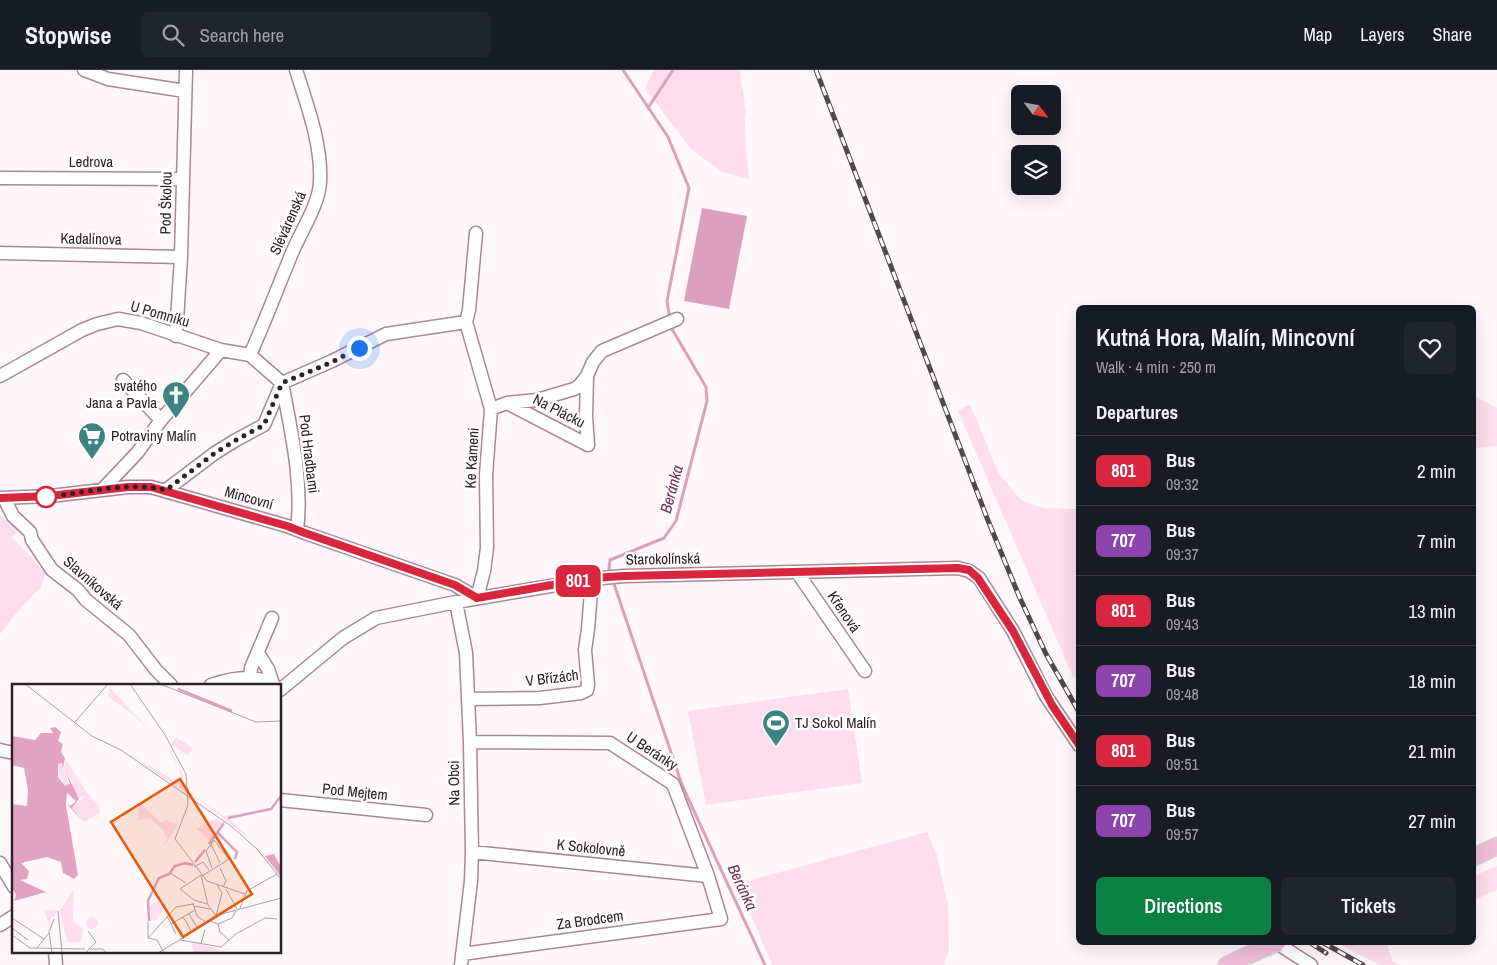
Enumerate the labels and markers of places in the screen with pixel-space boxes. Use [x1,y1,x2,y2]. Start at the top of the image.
place label: svatého Jana a Pavla [86,375,157,413]
church icon: svatého Jana a Pavla [161,380,191,419]
supermarket icon: Potraviny Malín [77,421,107,460]
place label: Potraviny Malín [111,425,196,446]
unlabelled marker [35,486,57,508]
sports icon: TJ Sokol Malín [761,708,791,747]
place label: TJ Sokol Malín [795,712,876,733]

